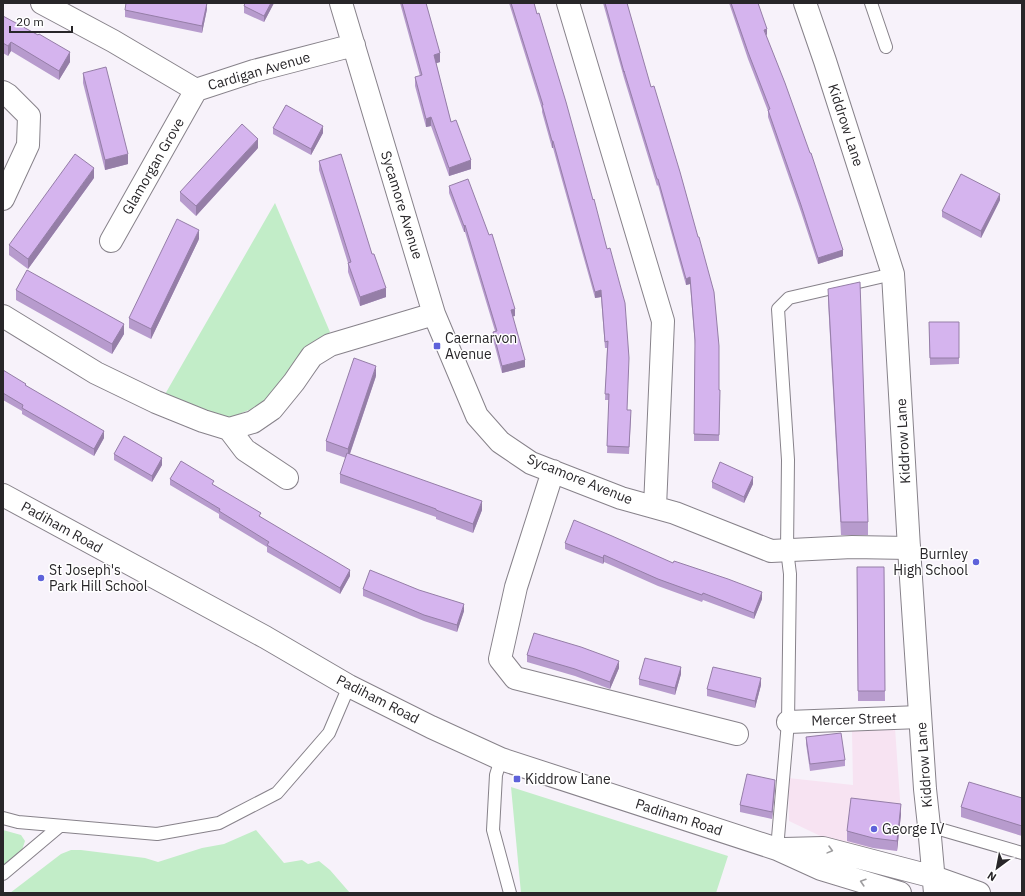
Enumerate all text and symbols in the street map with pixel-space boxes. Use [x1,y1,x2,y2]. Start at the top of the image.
scale bar [10,8,72,34]
text: 20 m [16,14,44,29]
street label: Cardigan Avenue [206,48,313,94]
street label: Kiddrow Lane [824,82,868,169]
street label: Glamorgan Grove [118,114,188,218]
street label: Sycamore Avenue [377,149,427,262]
place label: Caernarvon Avenue [445,329,517,363]
marker: Caernarvon Avenue [432,341,442,351]
street label: Kiddrow Lane [892,397,914,484]
street label: Sycamore Avenue [525,450,636,509]
street label: Padiham Road [18,497,106,557]
place label: Burnley High School [893,545,968,579]
marker: Burnley High School [971,557,981,567]
place label: St Joseph's Park Hill School [49,561,148,595]
marker: St Joseph's Park Hill School [36,573,46,583]
street label: Padiham Road [334,670,422,728]
street label: Mercer Street [811,709,897,729]
street label: Kiddrow Lane [912,721,936,808]
place label: Kiddrow Lane [525,770,611,788]
marker: Kiddrow Lane [512,774,522,784]
street label: Padiham Road [633,794,725,840]
place label: George IV [882,820,945,838]
marker: George IV [869,824,879,834]
one-way arrow [827,846,833,854]
north arrow [977,848,1017,888]
text: N [985,868,999,885]
one-way arrow [860,878,867,887]

